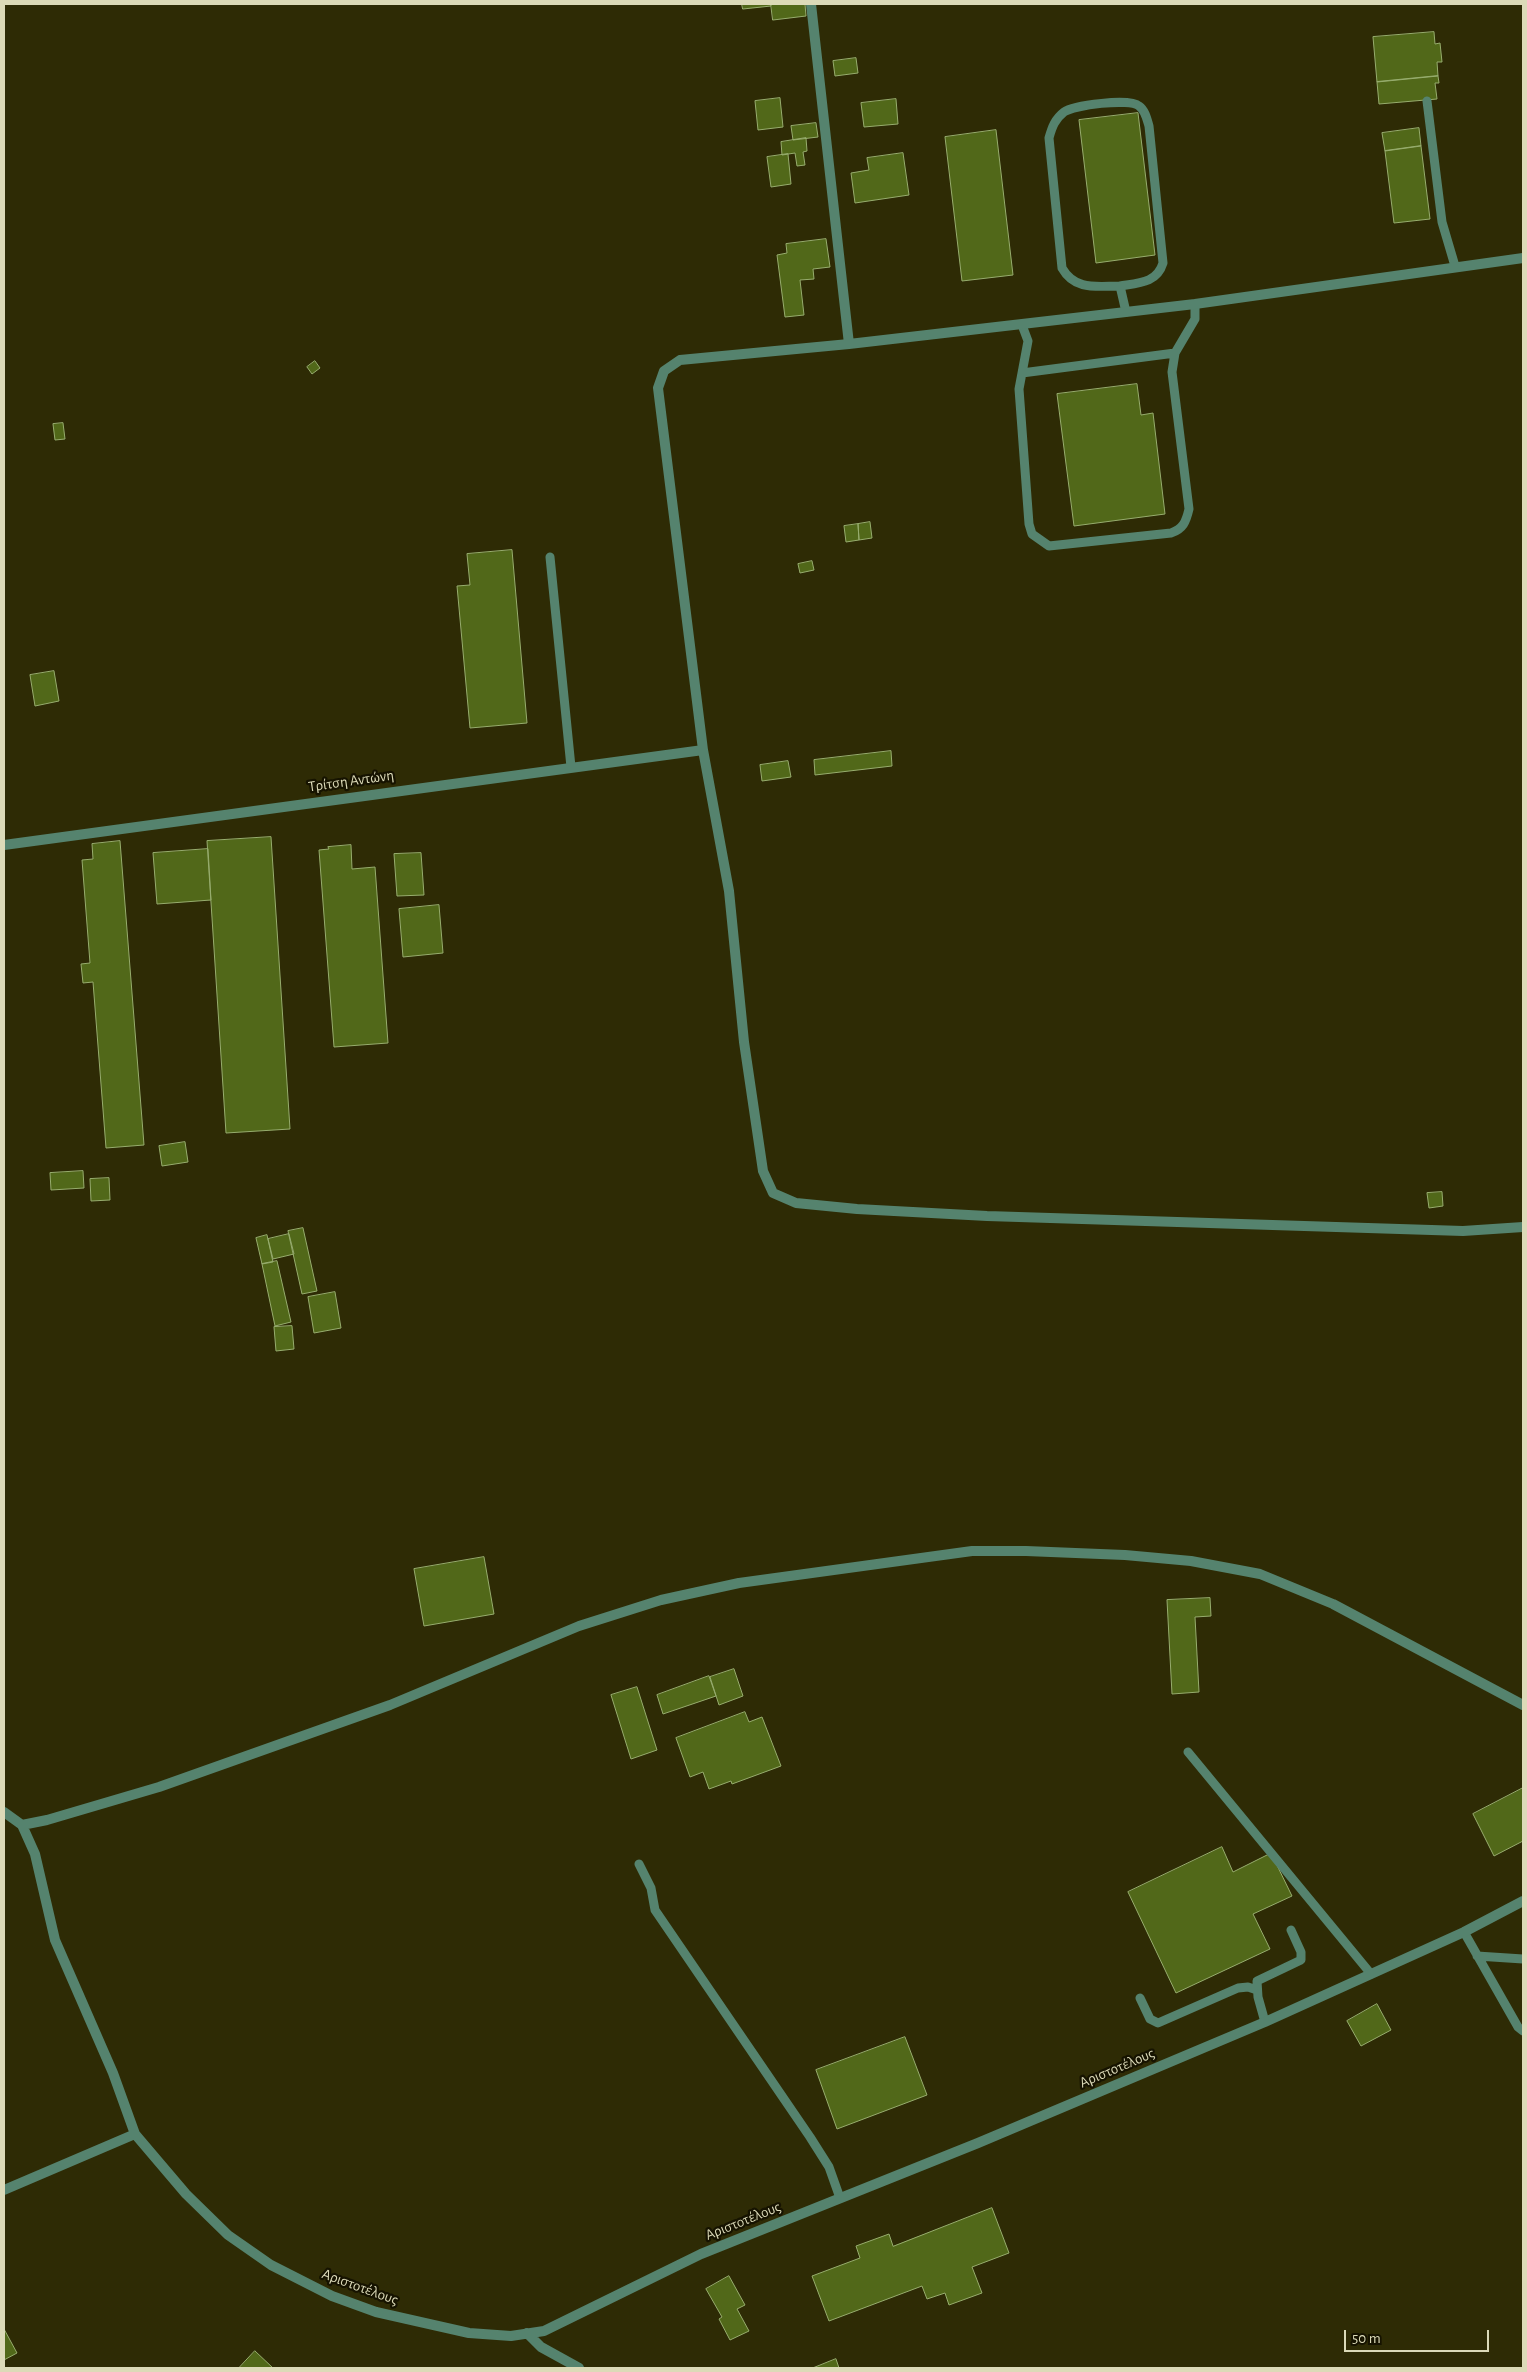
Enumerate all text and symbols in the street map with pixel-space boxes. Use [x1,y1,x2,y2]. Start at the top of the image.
street label: Τρίτση Αντώνη [307,766,395,796]
street label: Αριστοτέλους [1077,2044,1157,2092]
street label: Αριστοτέλους [703,2198,783,2244]
street label: Αριστοτέλους [319,2265,401,2309]
scale bar [1347,2320,1492,2352]
text: 50 m [1352,2331,1381,2346]

